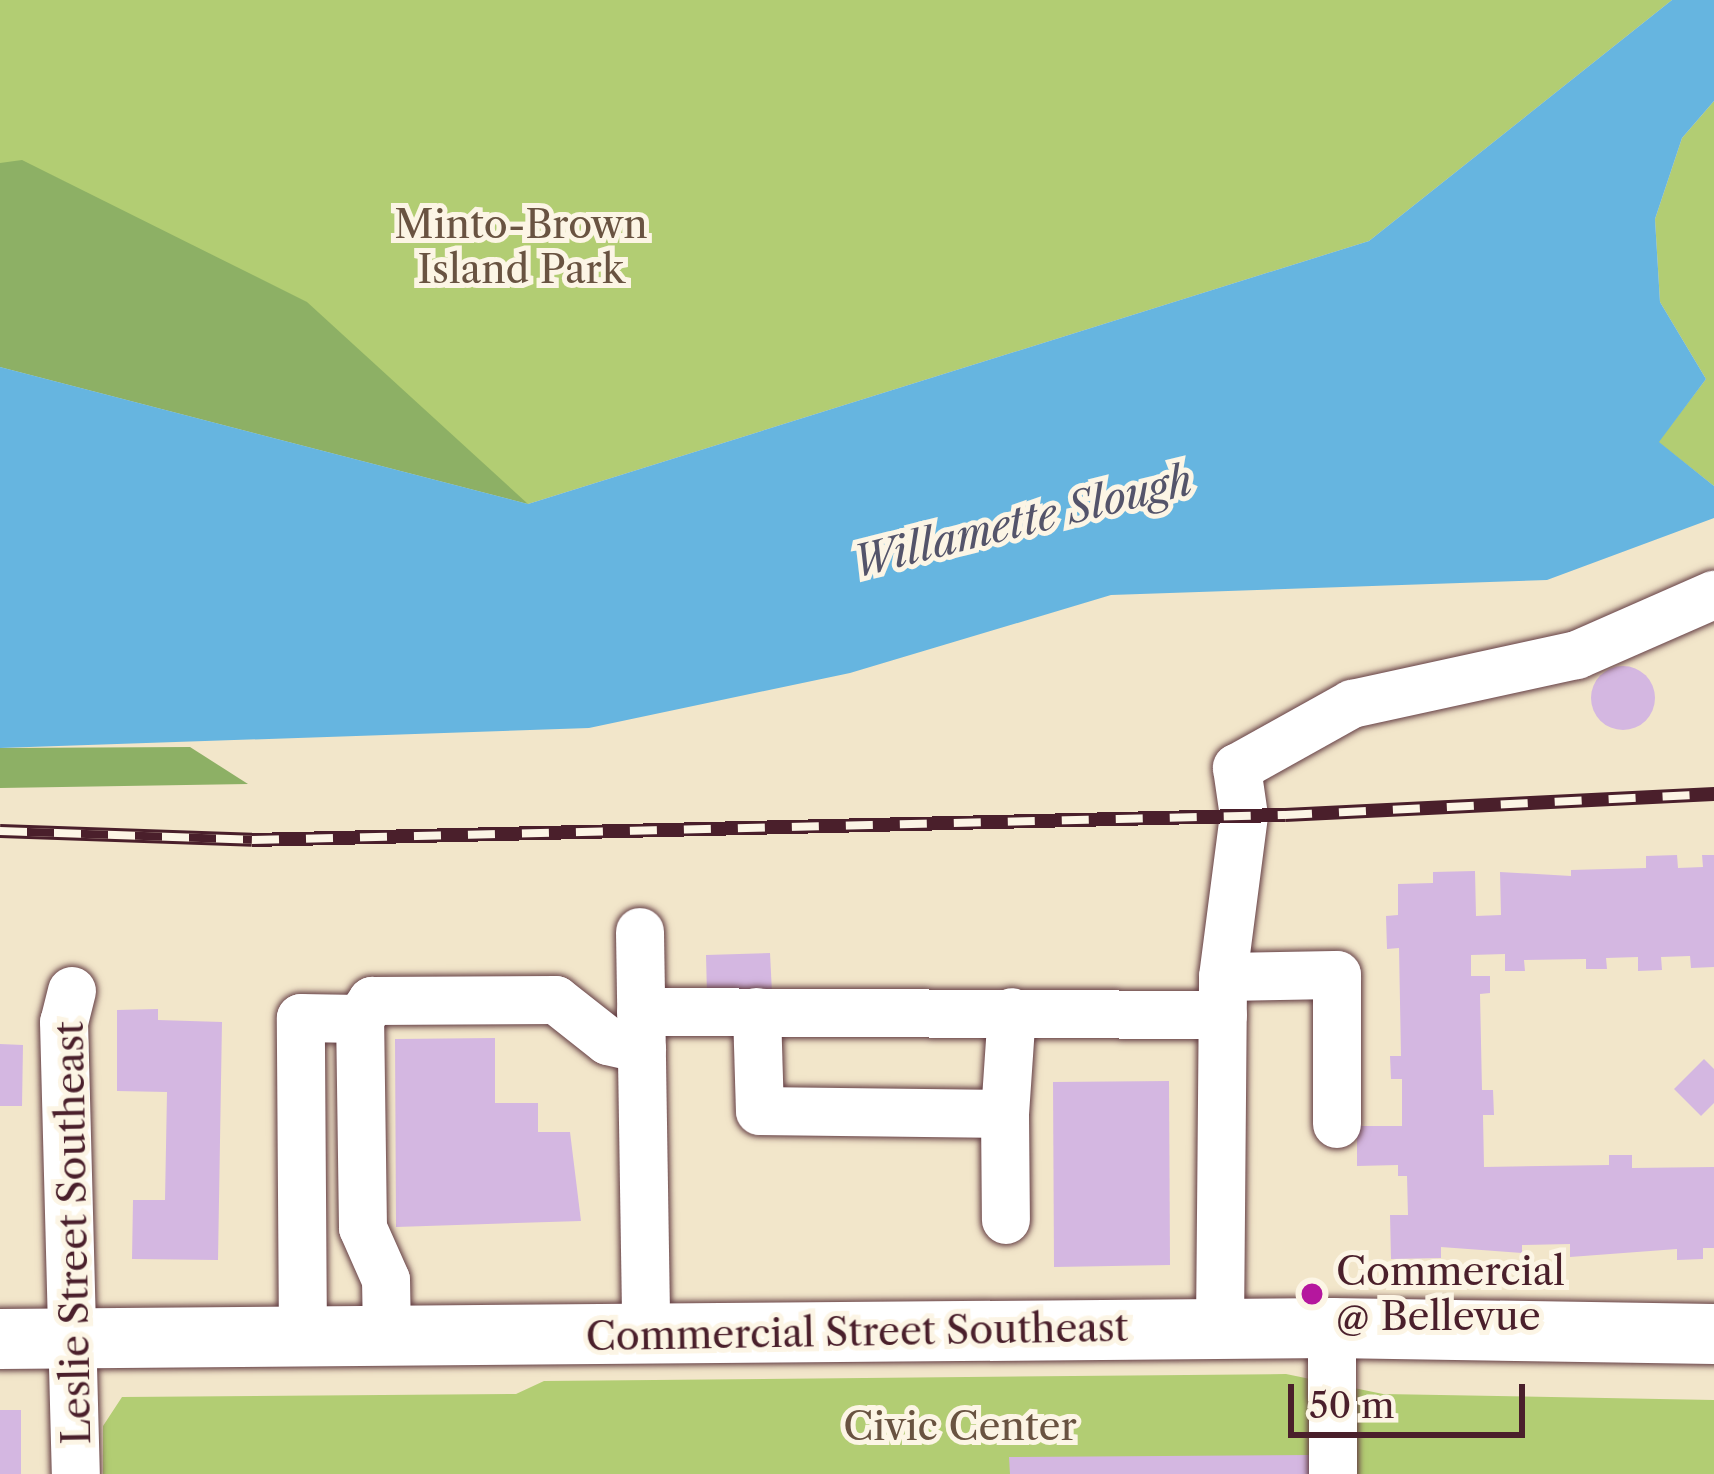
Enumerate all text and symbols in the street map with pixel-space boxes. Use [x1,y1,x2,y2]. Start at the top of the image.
park label: Minto-Brown Island Park [394,202,648,293]
water label: Willamette Slough [847,454,1197,588]
street label: Leslie Street Southeast [46,1021,100,1445]
place label: Commercial @ Bellevue [1336,1249,1565,1340]
marker: Commercial @ Bellevue [1299,1281,1325,1307]
street label: Commercial Street Southeast [585,1304,1129,1360]
scale bar [1294,1360,1531,1434]
text: 50 m [1309,1383,1394,1427]
park label: Civic Center [843,1403,1077,1449]

